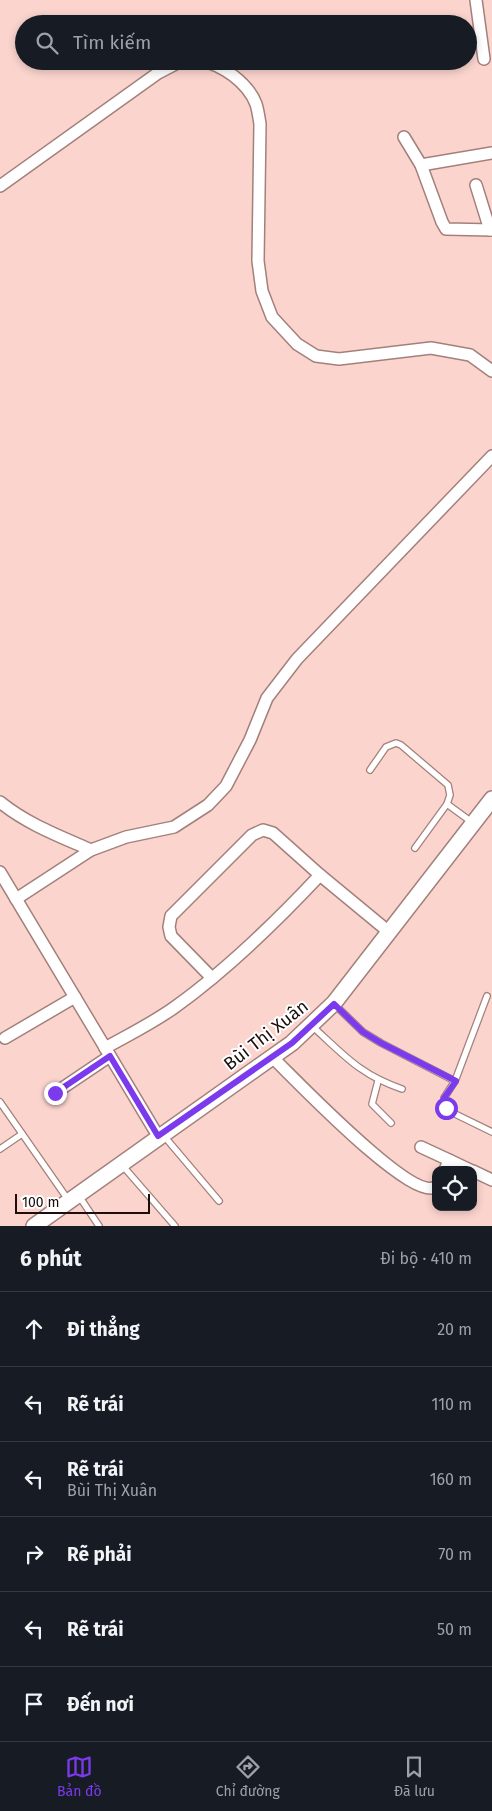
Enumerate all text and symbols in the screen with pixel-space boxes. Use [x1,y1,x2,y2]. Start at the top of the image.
search box [15,15,477,70]
icon: search [33,29,61,57]
text: Tìm kiếm [73,31,151,54]
street label: Bùi Thị Xuân [219,995,313,1075]
route end [44,1082,67,1105]
route start [435,1097,458,1120]
map controls [432,1166,477,1211]
button: locate [432,1166,477,1211]
scale bar [15,1191,150,1214]
text: 100 m [22,1194,59,1211]
text: 6 phút [20,1246,82,1272]
text: Đi bộ · 410 m [380,1249,472,1268]
icon: ahead [20,1315,48,1343]
text: Đi thẳng [67,1318,140,1341]
text: 20 m [437,1320,472,1339]
icon: left [20,1390,48,1418]
text: Rẽ trái [67,1393,124,1416]
text: 110 m [431,1395,472,1414]
text: Rẽ trái [67,1458,124,1481]
icon: left [20,1465,48,1493]
text: 160 m [430,1470,472,1489]
text: Bùi Thị Xuân [67,1481,157,1500]
icon: right [20,1540,48,1568]
text: Rẽ phải [67,1543,132,1566]
text: 70 m [438,1545,472,1564]
icon: left [20,1615,48,1643]
text: Rẽ trái [67,1618,124,1641]
text: 50 m [437,1620,472,1639]
icon: arrive [20,1690,48,1718]
text: Đến nơi [67,1693,134,1716]
tab: Bản đồ [57,1753,102,1800]
tab: Chỉ đường [216,1753,280,1800]
tab: Đã lưu [394,1753,435,1800]

